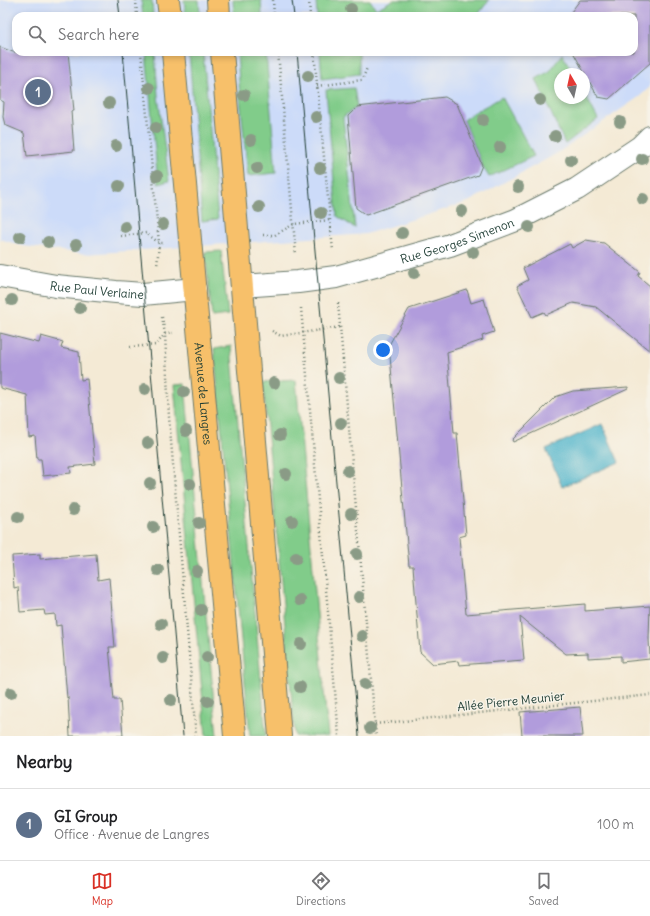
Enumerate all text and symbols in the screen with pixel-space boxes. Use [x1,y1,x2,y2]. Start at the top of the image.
search box [12,12,638,56]
icon: search [26,23,48,45]
text: Search here [58,25,139,44]
north arrow [554,68,590,104]
pin: 1 [25,77,51,107]
street label: Rue Georges Simenon [398,214,516,266]
street label: Rue Paul Verlaine [49,278,144,302]
your location [373,340,393,360]
street label: Avenue de Langres [192,342,216,446]
street label: Allée Pierre Meunier [456,688,566,714]
text: Nearby [16,751,72,773]
text: GI Group [54,807,118,826]
text: 1 [26,816,32,833]
text: 100 m [597,816,634,833]
text: Office · Avenue de Langres [54,826,209,843]
tab: Map [91,870,113,908]
tab: Directions [296,870,346,908]
tab: Saved [528,870,559,908]

